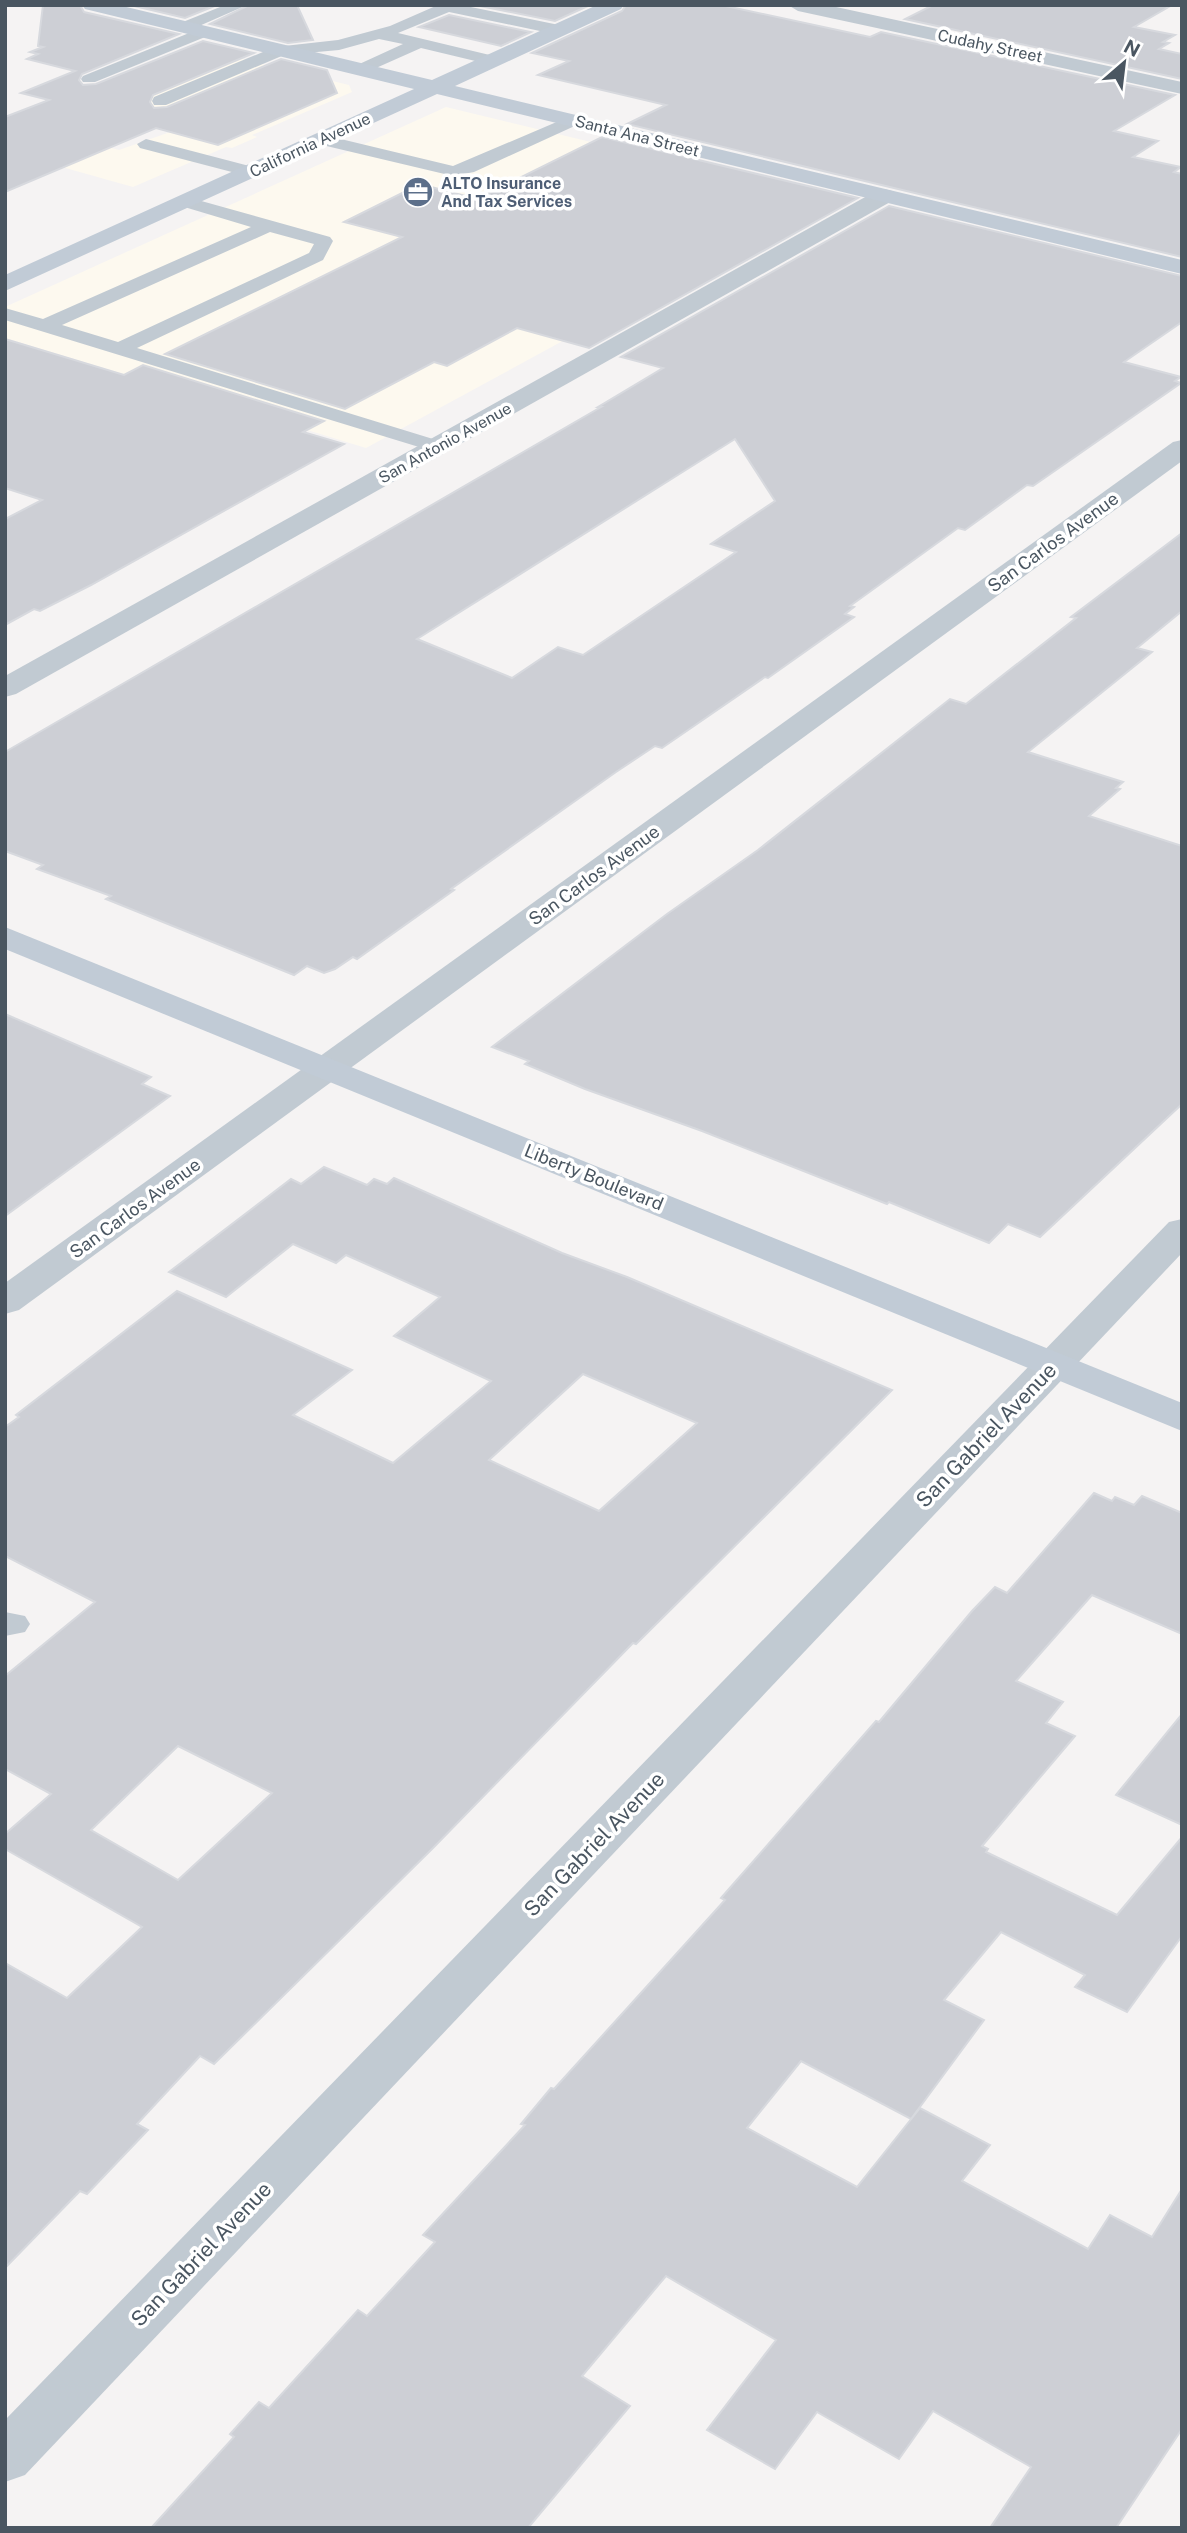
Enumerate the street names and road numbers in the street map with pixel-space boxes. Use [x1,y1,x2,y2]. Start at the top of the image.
street label: Cudahy Street [936,26,1044,66]
street label: California Avenue [247,109,373,181]
street label: Santa Ana Street [573,111,701,161]
street label: San Antonio Avenue [375,399,515,487]
street label: San Carlos Avenue [984,488,1122,596]
street label: San Carlos Avenue [525,821,663,929]
street label: Liberty Boulevard [521,1140,667,1214]
street label: San Carlos Avenue [66,1154,204,1262]
street label: San Gabriel Avenue [911,1358,1061,1512]
street label: San Gabriel Avenue [519,1767,669,1921]
street label: San Gabriel Avenue [126,2177,276,2331]

